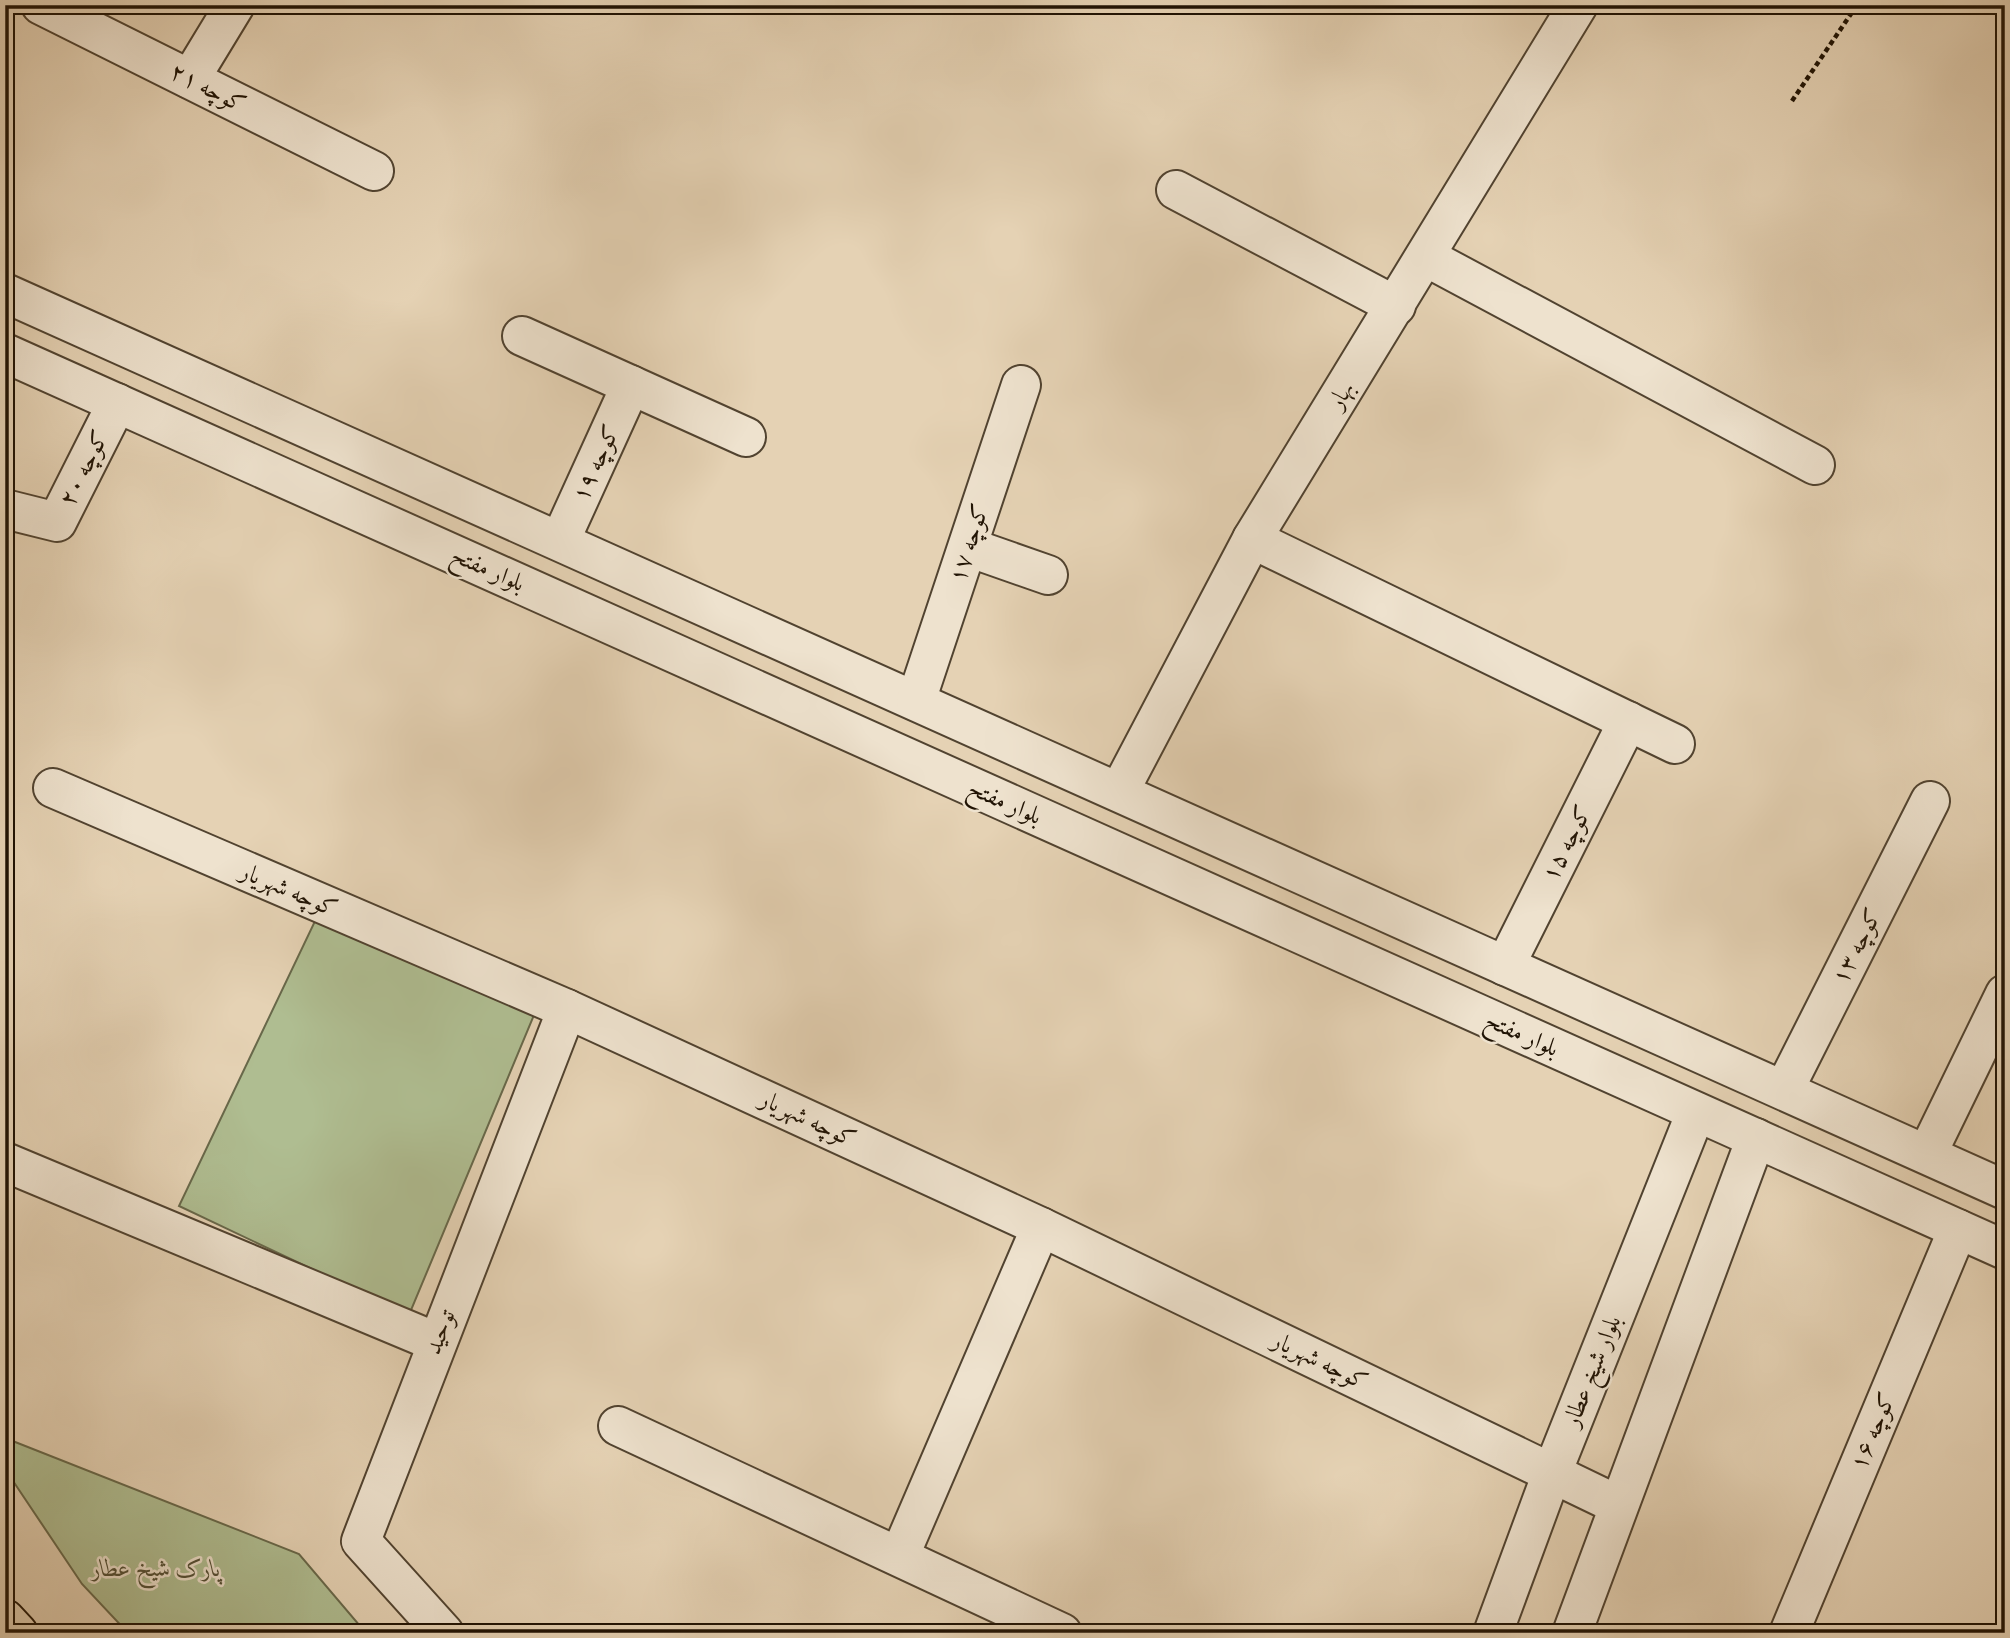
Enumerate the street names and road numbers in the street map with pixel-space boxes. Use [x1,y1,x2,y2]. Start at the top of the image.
street label: کوچه ۲۱ [164,56,251,121]
street label: بهار [1319,375,1362,417]
street label: کوچه ۱۹ [565,420,628,507]
street label: کوچه ۲۰ [52,425,117,512]
street label: کوچه ۱۷ [942,500,997,587]
street label: بلوار مفتح [444,539,530,604]
street label: بلوار مفتح [961,772,1047,837]
street label: کوچه ۱۵ [1535,800,1600,887]
street label: کوچه شهریار [233,855,342,925]
street label: کوچه ۱۳ [1825,903,1890,990]
street label: بلوار مفتح [1478,1004,1564,1069]
street label: کوچه شهریار [753,1082,861,1156]
street label: توحید [417,1305,463,1359]
street label: بلوار شیخ عطار [1555,1311,1633,1435]
street label: کوچه شهریار [1265,1324,1373,1398]
street label: کوچه ۱۶ [1843,1388,1904,1475]

